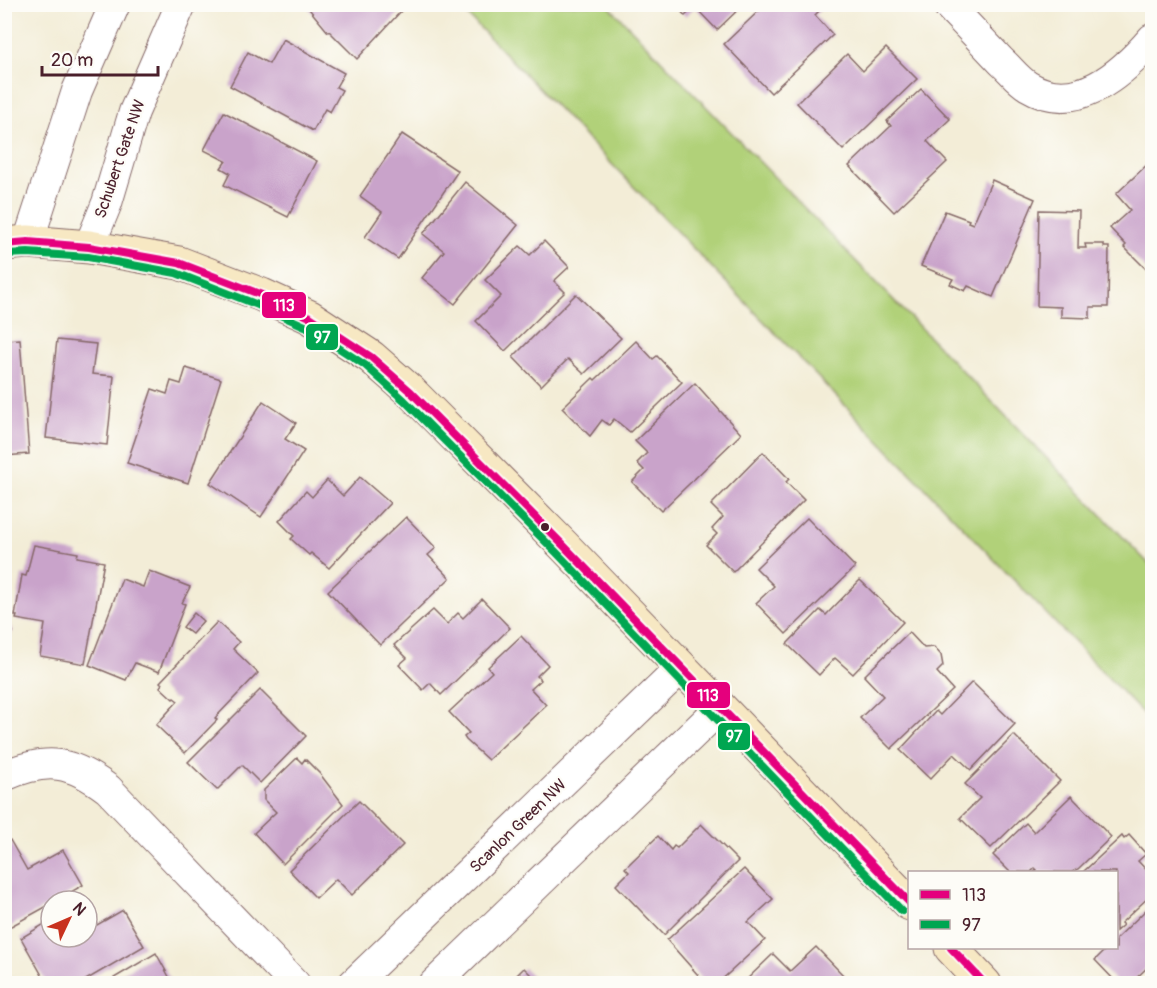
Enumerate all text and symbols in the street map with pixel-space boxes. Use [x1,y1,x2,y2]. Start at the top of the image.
scale bar [42,39,158,77]
text: 20 m [51,49,93,72]
street label: Schubert Gate NW [90,97,150,221]
line badge: 113 [261,291,307,319]
text: 113 [273,296,295,316]
line badge: 97 [305,323,339,351]
text: 97 [314,328,331,348]
unlabelled marker [539,521,551,533]
line badge: 113 [686,681,731,709]
text: 113 [697,686,719,706]
line badge: 97 [717,722,751,751]
text: 97 [726,727,743,747]
street label: Scanlon Green NW [465,775,571,877]
legend [908,871,1118,949]
text: 113 [962,884,986,907]
north arrow [39,889,99,949]
text: N [68,898,90,920]
text: 97 [962,914,981,937]

